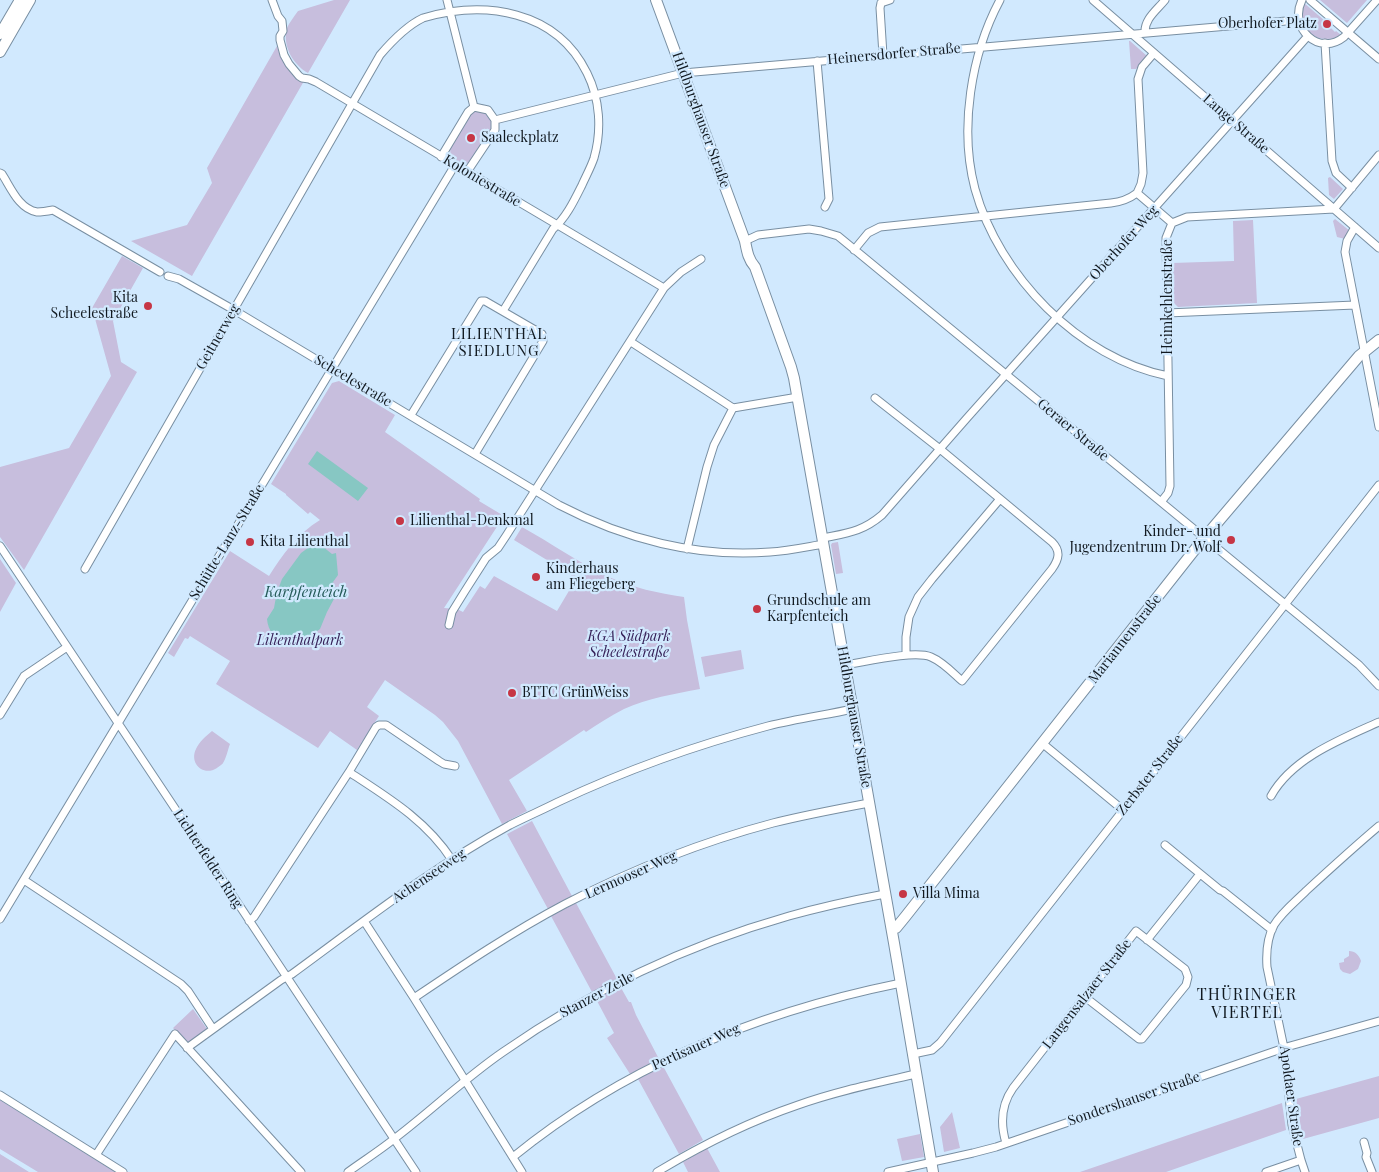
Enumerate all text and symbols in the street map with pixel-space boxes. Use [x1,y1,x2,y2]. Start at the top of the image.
place label: Oberhofer Platz [1218,16,1317,32]
marker: Oberhofer Platz [1321,18,1333,30]
street label: Heinersdorfer Straße [827,40,961,68]
street label: Hildburghauser Straße [669,50,733,190]
street label: Lange Straße [1199,91,1273,157]
place label: Saaleckplatz [481,130,559,146]
marker: Saaleckplatz [465,132,477,144]
street label: Koloniestraße [440,151,524,211]
street label: Oberhofer Weg [1086,202,1162,284]
street label: Heimkehlenstraße [1160,239,1176,355]
place label: Kita Scheelestraße [51,290,138,322]
marker: Kita Scheelestraße [142,300,154,312]
street label: Geitnerweg [193,301,243,373]
district label: LILIENTHAL SIEDLUNG [450,325,548,360]
street label: Scheelestraße [311,351,395,411]
street label: Geraer Straße [1034,395,1112,465]
street label: Schütte-Lanz-Straße [186,481,268,603]
place label: Lilienthal-Denkmal [410,513,534,529]
marker: Lilienthal-Denkmal [394,515,406,527]
place label: Kinder- und Jugendzentrum Dr. Wolf [1070,524,1221,556]
place label: Kita Lilienthal [260,534,349,550]
marker: Kinder- und Jugendzentrum Dr. Wolf [1225,534,1237,546]
marker: Kita Lilienthal [244,536,256,548]
place label: Kinderhaus am Fliegeberg [546,561,635,594]
marker: Kinderhaus am Fliegeberg [530,571,542,583]
water label: Karpfenteich [265,583,347,601]
street label: Mariannenstraße [1085,591,1165,687]
place label: Grundschule am Karpfenteich [767,593,871,626]
marker: Grundschule am Karpfenteich [751,603,763,615]
park label: KGA Südpark Scheelestraße [588,629,670,662]
park label: Lilienthalpark [257,633,343,649]
street label: Hildburghauser Straße [833,645,875,789]
place label: BTTC GrünWeiss [522,685,628,701]
marker: BTTC GrünWeiss [506,687,518,699]
street label: Zerbster Straße [1113,731,1187,819]
street label: Lichterfelder Ring [170,806,246,912]
street label: Achenseeweg [389,845,469,907]
street label: Lermooser Weg [583,847,679,903]
place label: Villa Mima [913,886,980,902]
marker: Villa Mima [897,888,909,900]
street label: Langensalzaer Straße [1039,936,1135,1052]
street label: Stanzer Zeile [557,968,637,1022]
district label: THÜRINGER VIERTEL [1196,985,1298,1023]
street label: Pertisauer Weg [649,1020,743,1074]
street label: Apoldaer Straße [1276,1045,1306,1147]
street label: Sondershauser Straße [1066,1068,1202,1130]

